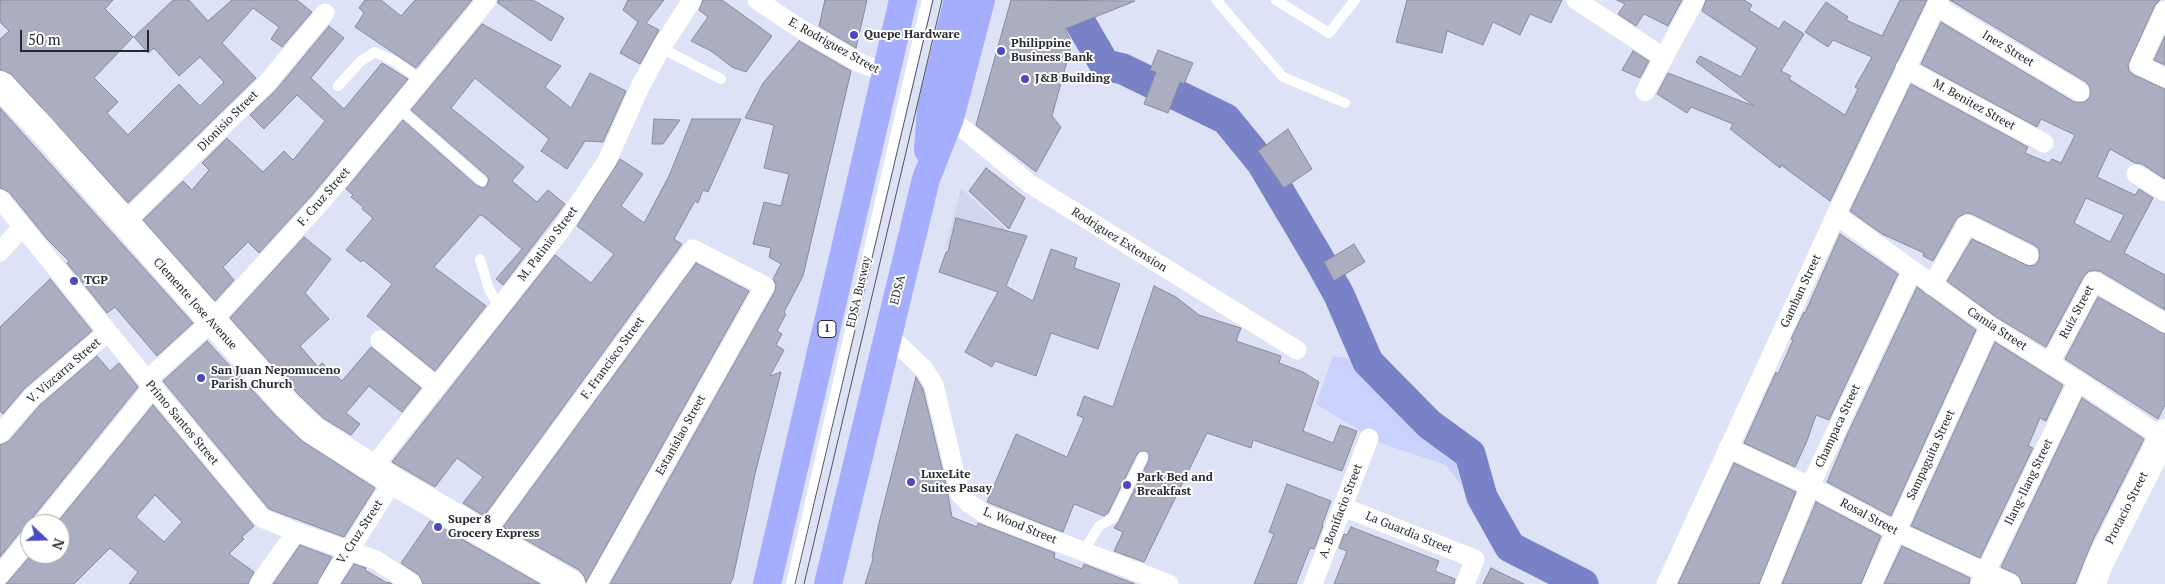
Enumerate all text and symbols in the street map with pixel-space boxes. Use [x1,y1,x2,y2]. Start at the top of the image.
street label: E. Rodriguez Street [786,15,882,77]
scale bar [22,20,151,52]
place label: Quepe Hardware [864,28,960,42]
street label: Inez Street [1979,28,2037,70]
text: 50 m [28,29,61,49]
marker: Quepe Hardware [848,29,860,41]
place label: Philippine Business Bank [1011,37,1093,65]
marker: Philippine Business Bank [995,45,1007,57]
place label: J&B Building [1035,72,1110,86]
marker: J&B Building [1019,73,1031,85]
street label: M. Benitez Street [1930,76,2018,134]
street label: Dionisio Street [195,88,261,154]
street label: F. Cruz Street [295,165,353,229]
street label: M. Patinio Street [515,204,581,284]
street label: Rodriguez Extension [1068,205,1170,275]
street label: Gamban Street [1778,252,1824,330]
street label: Clemente Jose Avenue [150,255,240,353]
street label: EDSA Busway [844,255,874,329]
place label: TGP [84,274,108,288]
street label: EDSA [887,274,909,306]
marker: TGP [68,275,80,287]
street label: Ruiz Street [2057,283,2097,341]
street label: Camia Street [1964,304,2030,354]
street label: F. Francisco Street [578,314,648,402]
road number: 1 [818,320,836,338]
street label: V. Vizcarra Street [24,335,104,407]
place label: San Juan Nepomuceno Parish Church [211,364,340,392]
marker: San Juan Nepomuceno Parish Church [195,372,207,384]
street label: Primo Santos Street [142,378,222,468]
street label: Champaca Street [1812,382,1864,470]
street label: Estanislao Street [653,392,709,478]
street label: Sampaguita Street [1904,408,1958,502]
street label: Ilang-Ilang Street [2002,436,2056,528]
street label: A. Bonifacio Street [1316,462,1366,560]
place label: LuxeLite Suites Pasay [921,468,992,496]
street label: Protacio Street [2103,469,2151,547]
place label: Park Bed and Breakfast [1137,471,1213,499]
marker: LuxeLite Suites Pasay [905,476,917,488]
marker: Park Bed and Breakfast [1121,479,1133,491]
street label: Rosal Street [1837,496,1901,538]
street label: V. Cruz Street [334,497,386,567]
street label: L. Wood Street [981,505,1059,547]
street label: La Guardia Street [1363,509,1455,557]
place label: Super 8 Grocery Express [448,513,539,541]
north arrow [20,514,70,564]
marker: Super 8 Grocery Express [432,521,444,533]
text: N [48,536,69,553]

